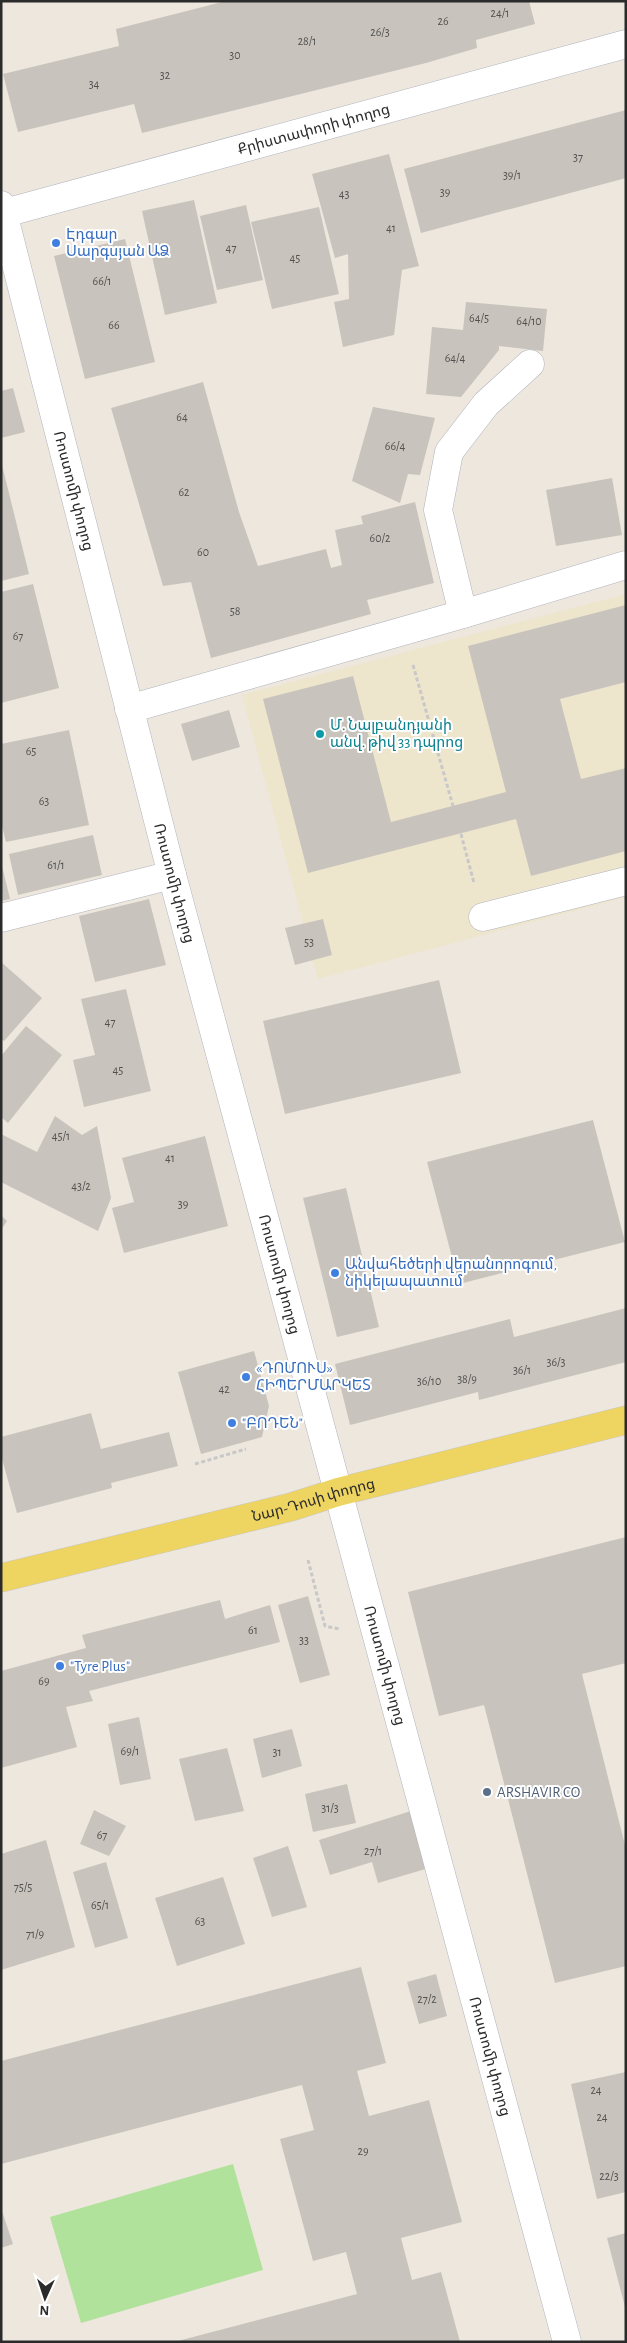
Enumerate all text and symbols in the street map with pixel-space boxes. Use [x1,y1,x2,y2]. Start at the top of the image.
house number: 24/1 [491,7,509,19]
house number: 26 [437,15,449,27]
house number: 26/3 [370,26,390,38]
house number: 28/1 [298,35,316,47]
house number: 30 [229,49,241,61]
house number: 32 [160,69,171,81]
house number: 34 [89,78,100,90]
street label: Քրիստափորի փողոց [236,101,392,157]
house number: 37 [573,151,583,163]
house number: 39/1 [503,169,521,181]
house number: 39 [440,186,451,198]
house number: 43 [339,188,349,200]
house number: 41 [386,222,396,234]
place label: Էդգար Սարգսյան ԱՁ [66,227,170,260]
marker: Էդգար Սարգսյան ԱՁ [50,237,62,249]
house number: 47 [226,242,236,254]
house number: 45 [290,252,300,264]
house number: 66/1 [93,275,111,287]
house number: 64/5 [469,312,489,324]
house number: 64/10 [516,315,542,327]
house number: 66 [108,319,120,331]
house number: 64/4 [445,352,466,364]
house number: 64 [176,411,188,423]
street label: Ռոստոմի փողոց [51,429,96,553]
house number: 66/4 [385,440,405,452]
house number: 62 [178,486,190,498]
house number: 60/2 [370,532,391,544]
house number: 60 [197,546,209,558]
house number: 58 [230,605,241,617]
house number: 67 [13,630,23,642]
place label: Մ․ Նալբանդյանի անվ․ թիվ 33 դպրոց [330,717,463,751]
marker: Մ․ Նալբանդյանի անվ․ թիվ 33 դպրոց [314,728,326,740]
house number: 65 [26,745,36,757]
house number: 63 [39,795,49,807]
street label: Ռոստոմի փողոց [152,822,197,945]
house number: 61/1 [47,859,65,871]
house number: 53 [304,936,314,948]
house number: 47 [105,1016,115,1028]
house number: 45 [113,1064,123,1076]
house number: 45/1 [52,1130,70,1142]
house number: 41 [165,1152,175,1164]
house number: 43/2 [71,1180,91,1192]
house number: 39 [178,1198,189,1210]
street label: Ռոստոմի փողոց [256,1213,303,1336]
place label: Անվահեծերի վերանորոգում, նիկելապատում [345,1256,557,1290]
marker: Անվահեծերի վերանորոգում, նիկելապատում [329,1267,341,1279]
house number: 36/3 [547,1356,566,1368]
place label: «ԴՈՄՈՒՍ» ՀԻՊԵՐՄԱՐԿԵՏ [256,1361,371,1393]
house number: 36/1 [513,1364,531,1376]
marker: «ԴՈՄՈՒՍ» ՀԻՊԵՐՄԱՐԿԵՏ [240,1371,252,1383]
house number: 38/9 [457,1373,477,1385]
house number: 36/10 [417,1375,441,1387]
house number: 42 [218,1383,230,1395]
place label: "ԲՈԴԵՆ" [242,1416,303,1431]
marker: "ԲՈԴԵՆ" [226,1417,238,1429]
street label: Նար-Դոսի փողոց [250,1476,377,1524]
street label: Ռոստոմի փողոց [362,1604,408,1727]
house number: 61 [248,1624,258,1636]
house number: 33 [299,1634,309,1646]
place label: "Tyre Plus" [70,1659,130,1674]
marker: "Tyre Plus" [54,1660,66,1672]
house number: 69 [38,1675,50,1687]
house number: 69/1 [121,1745,139,1757]
house number: 31 [272,1746,282,1758]
place label: ARSHAVIR CO [497,1785,580,1800]
marker: ARSHAVIR CO [481,1786,493,1798]
house number: 31/3 [321,1802,339,1814]
house number: 67 [97,1829,107,1841]
house number: 27/1 [364,1845,382,1857]
house number: 75/5 [14,1881,32,1893]
house number: 65/1 [91,1899,109,1911]
house number: 63 [195,1915,205,1927]
house number: 71/9 [26,1928,44,1940]
house number: 27/2 [417,1993,437,2005]
street label: Ռոստոմի փողոց [467,1995,513,2118]
house number: 24 [590,2084,602,2096]
house number: 24 [596,2111,608,2123]
house number: 29 [357,2145,369,2157]
house number: 22/3 [599,2170,619,2182]
north arrow [20,2273,70,2323]
text: N [39,2303,50,2317]

